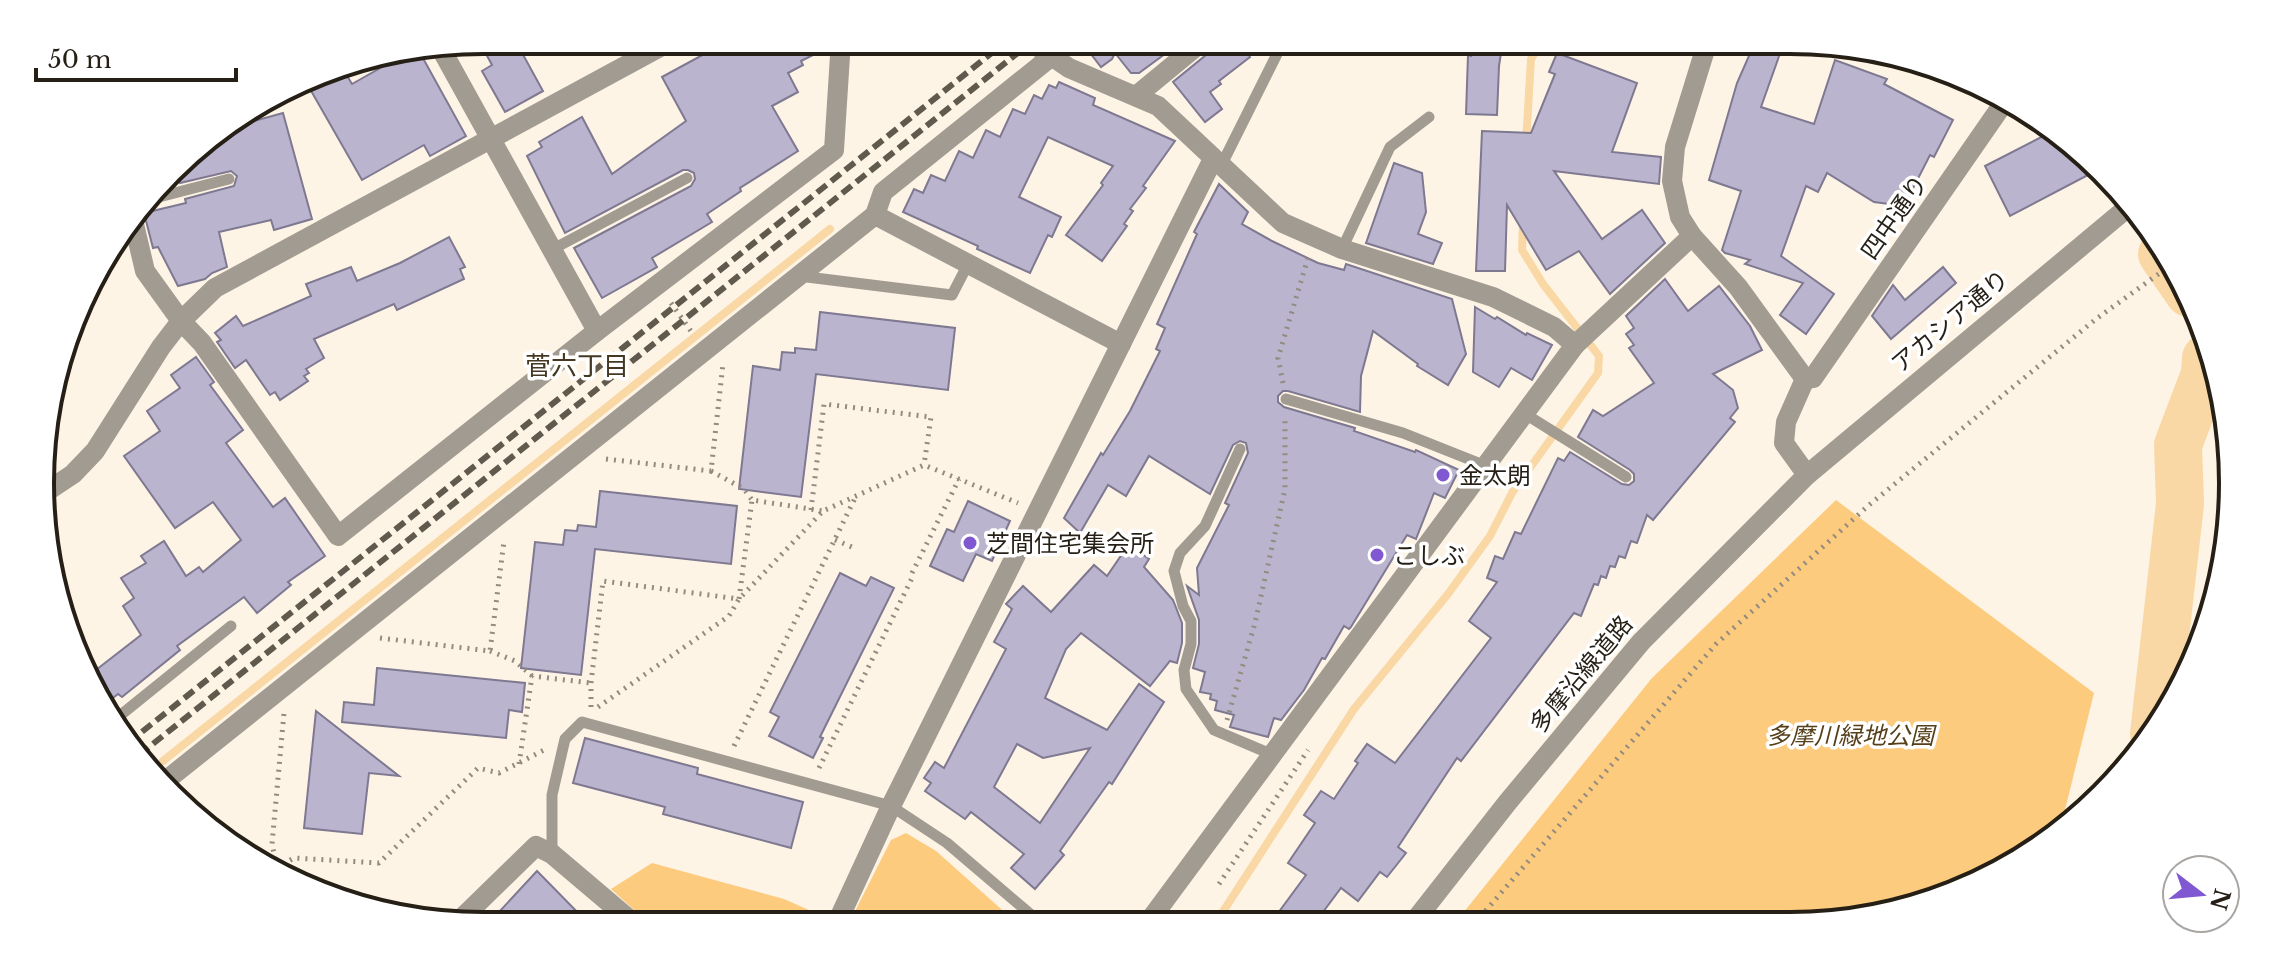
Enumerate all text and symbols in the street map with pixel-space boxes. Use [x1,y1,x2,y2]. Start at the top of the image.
scale bar [36,32,236,82]
text: 50 m [48,45,112,74]
street label: 四中通り [1855,169,1933,265]
street label: アカシア通り [1886,264,2014,378]
district label: 菅六丁目 [525,350,629,382]
place label: 金太朗 [1459,461,1531,490]
marker: 金太朗 [1434,466,1452,484]
place label: 芝間住宅集会所 [986,529,1154,558]
marker: 芝間住宅集会所 [961,534,979,552]
place label: こしぶ [1393,541,1465,570]
marker: こしぶ [1368,546,1386,564]
street label: 多摩沿線道路 [1524,610,1638,738]
park label: 多摩川緑地公園 [1766,721,1937,750]
north arrow [2161,854,2241,934]
text: N [2204,886,2236,913]

